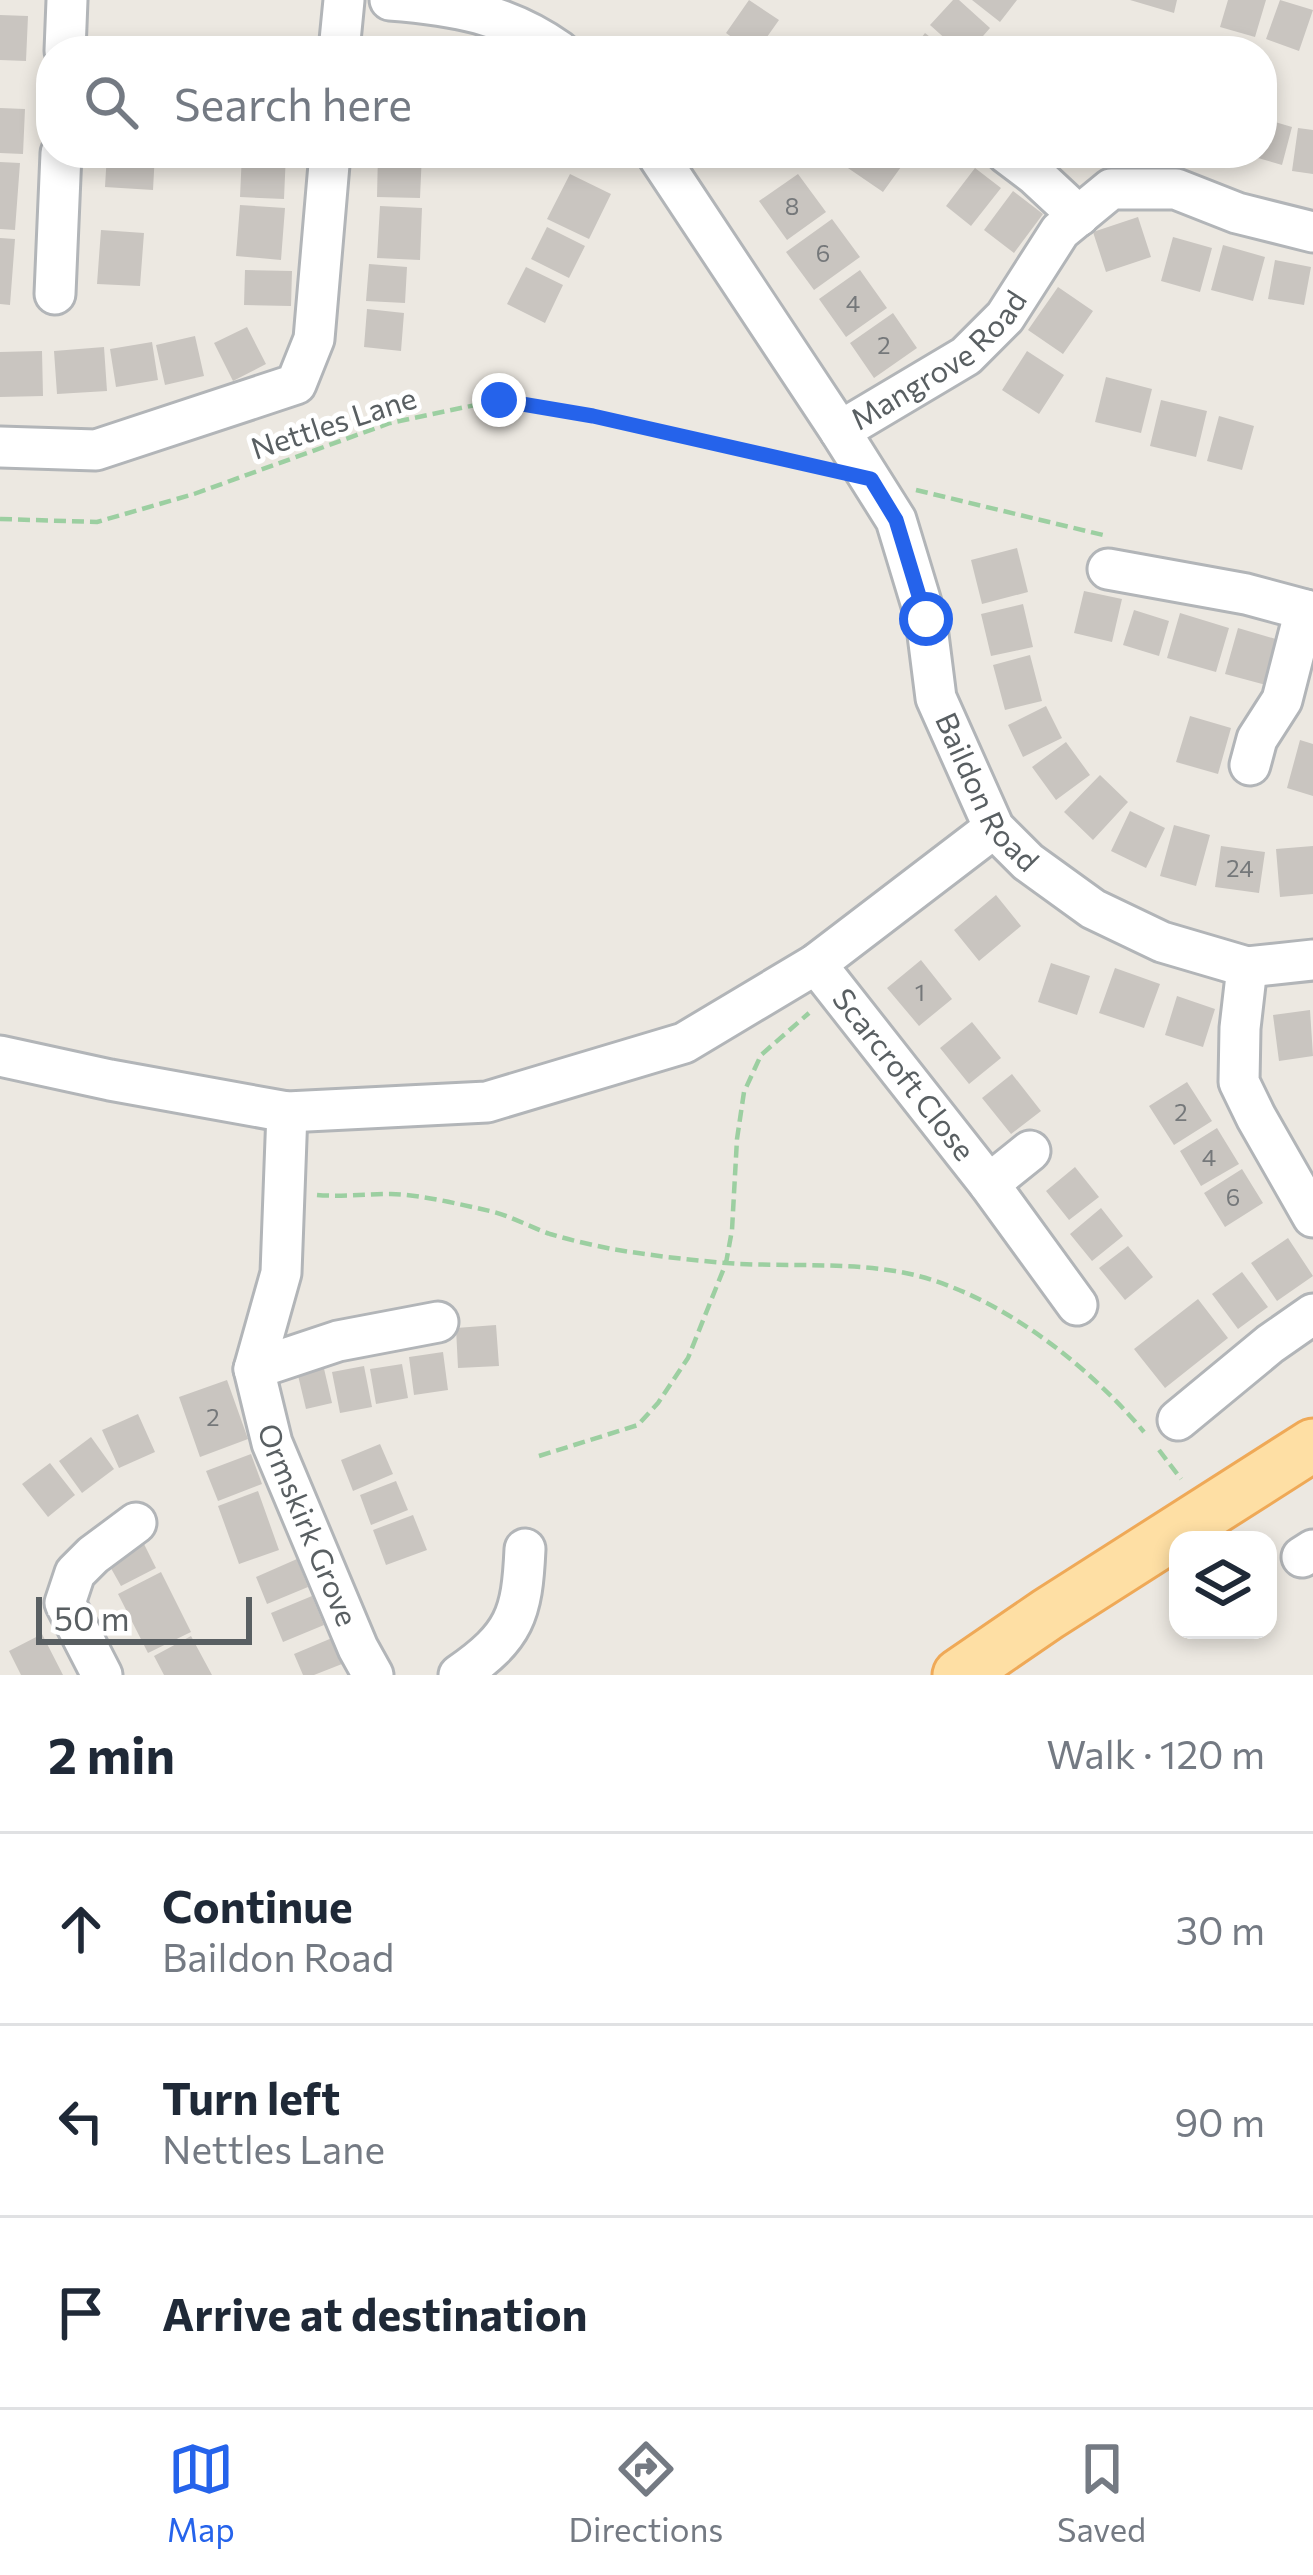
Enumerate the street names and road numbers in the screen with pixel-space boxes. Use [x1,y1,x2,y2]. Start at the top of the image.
street label: Mangrove Road [843,283,1033,437]
street label: Nettles Lane [246,378,421,466]
street label: Baildon Road [929,706,1048,878]
street label: Scarcroft Close [826,980,984,1167]
street label: Ormskirk Grove [252,1420,368,1631]

